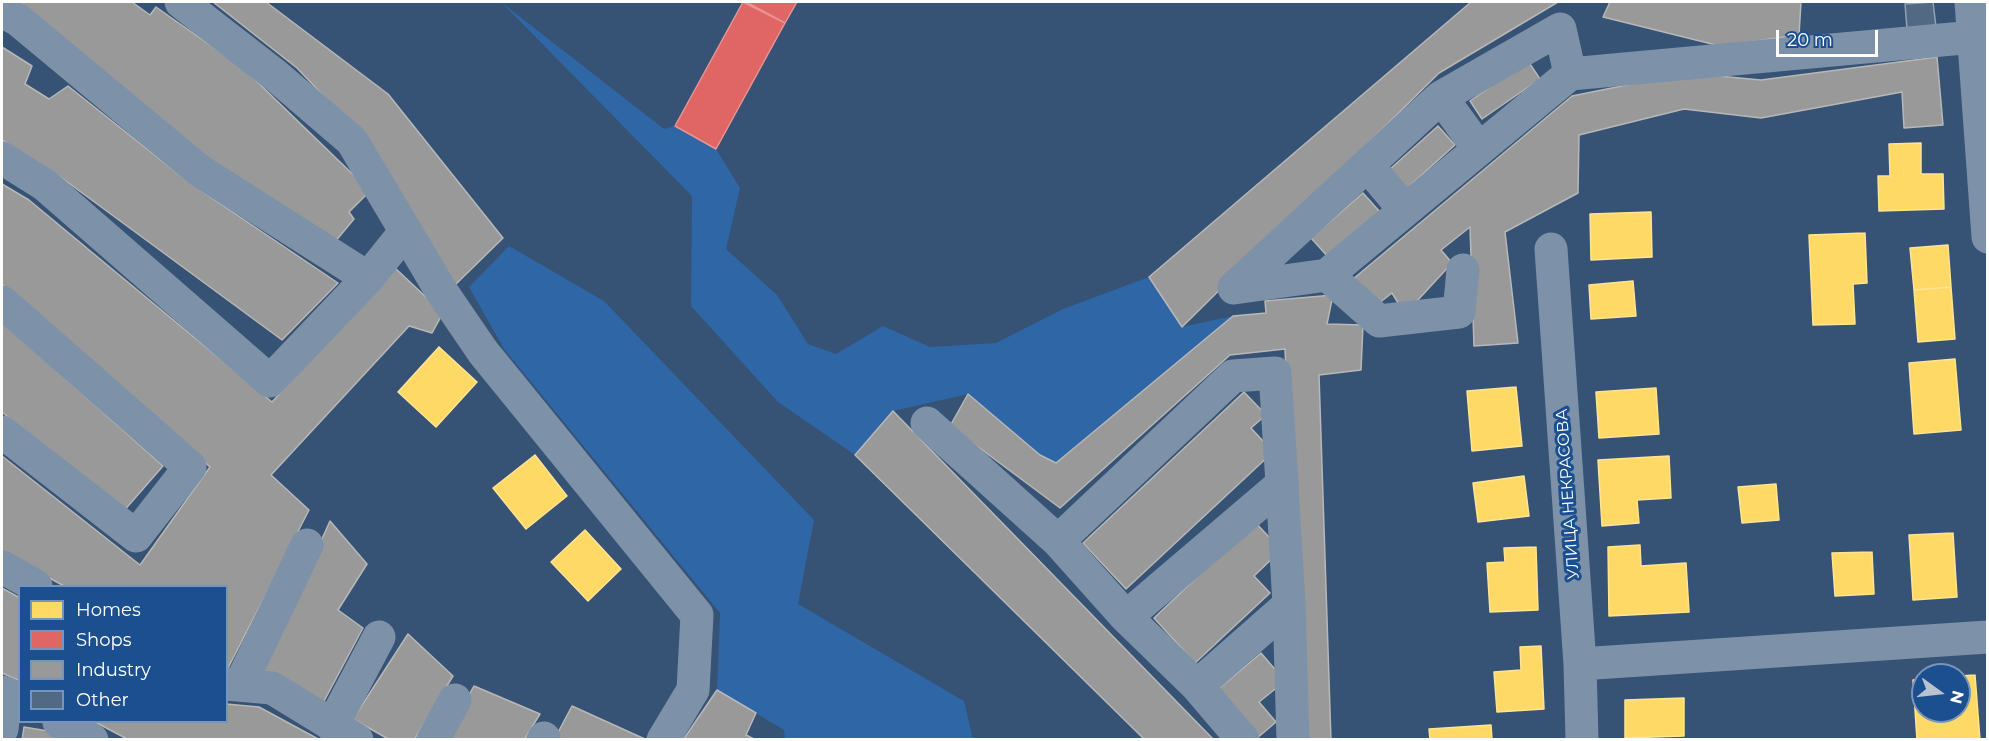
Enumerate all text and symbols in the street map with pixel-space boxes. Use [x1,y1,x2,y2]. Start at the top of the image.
scale bar [1779,18,1881,56]
text: 20 m [1787,29,1833,51]
street label: УЛИЦА НЕКРАСОВА [1552,408,1584,580]
legend [18,585,228,723]
text: Homes [76,599,141,621]
text: Shops [76,629,132,651]
text: Industry [76,659,151,681]
north arrow [1911,663,1971,723]
text: Other [76,689,129,711]
text: N [1946,689,1968,706]

